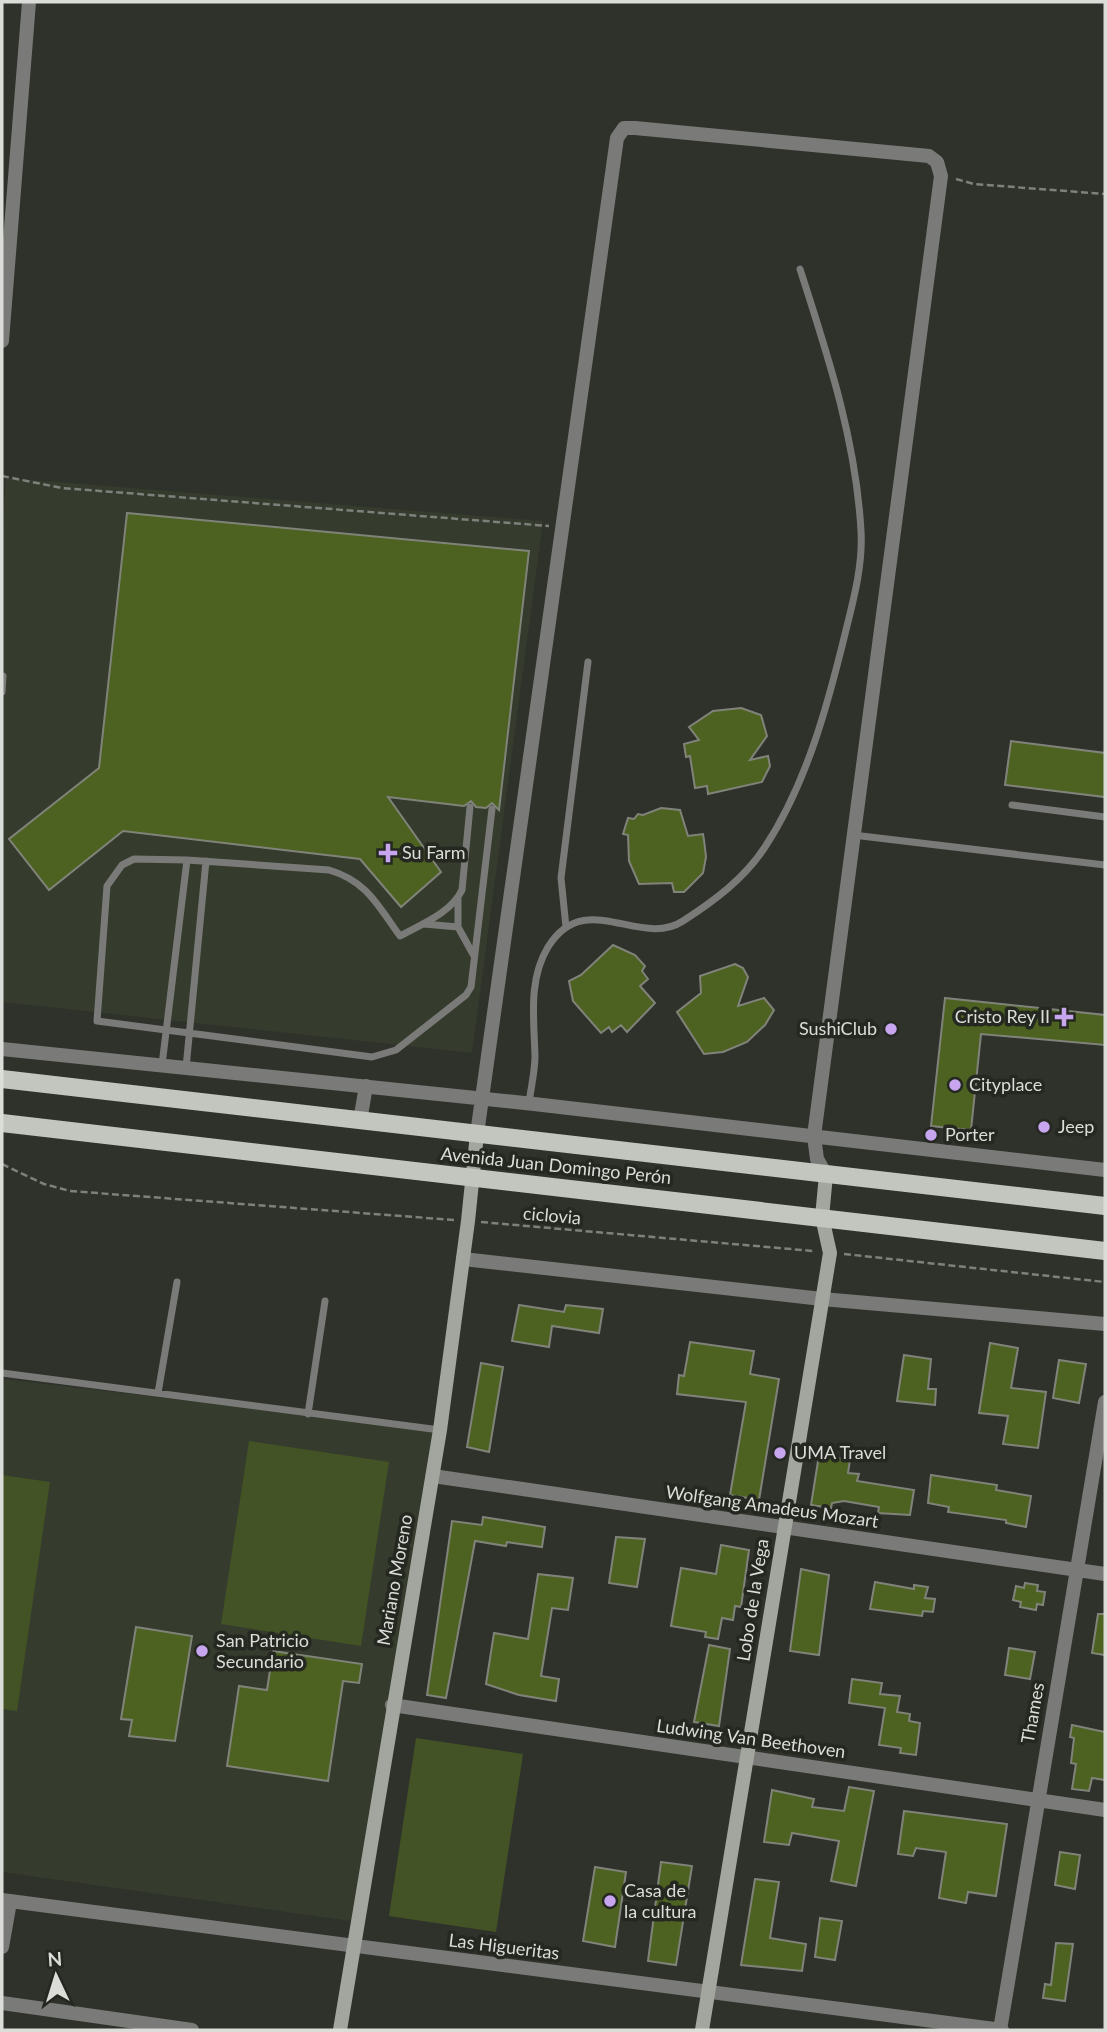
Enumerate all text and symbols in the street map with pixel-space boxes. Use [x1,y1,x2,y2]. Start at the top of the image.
place label: Su Farm [402,841,465,863]
marker: Su Farm [380,845,396,861]
place label: Cristo Rey II [955,1005,1050,1027]
marker: Cristo Rey II [1056,1009,1072,1025]
place label: SushiClub [799,1017,877,1039]
marker: SushiClub [883,1021,899,1037]
place label: Cityplace [969,1073,1042,1095]
marker: Cityplace [947,1077,963,1093]
place label: Jeep [1058,1115,1094,1137]
marker: Jeep [1036,1119,1052,1135]
place label: Porter [945,1123,995,1145]
marker: Porter [923,1127,939,1143]
street label: Avenida Juan Domingo Perón [440,1142,672,1188]
street label: ciclovia [522,1202,582,1229]
place label: UMA Travel [794,1441,886,1463]
marker: UMA Travel [772,1445,788,1461]
street label: Wolfgang Amadeus Mozart [664,1480,880,1532]
street label: Mariano Moreno [372,1513,416,1647]
street label: Lobo de la Vega [731,1537,773,1663]
place label: San Patricio Secundario [216,1629,309,1672]
marker: San Patricio Secundario [194,1643,210,1659]
street label: Thames [1016,1680,1048,1745]
street label: Ludwing Van Beethoven [655,1714,847,1762]
place label: Casa de la cultura [624,1879,697,1922]
marker: Casa de la cultura [602,1893,618,1909]
street label: Las Higueritas [447,1928,561,1964]
north arrow [21,1941,91,2011]
text: N [47,1947,63,1971]

